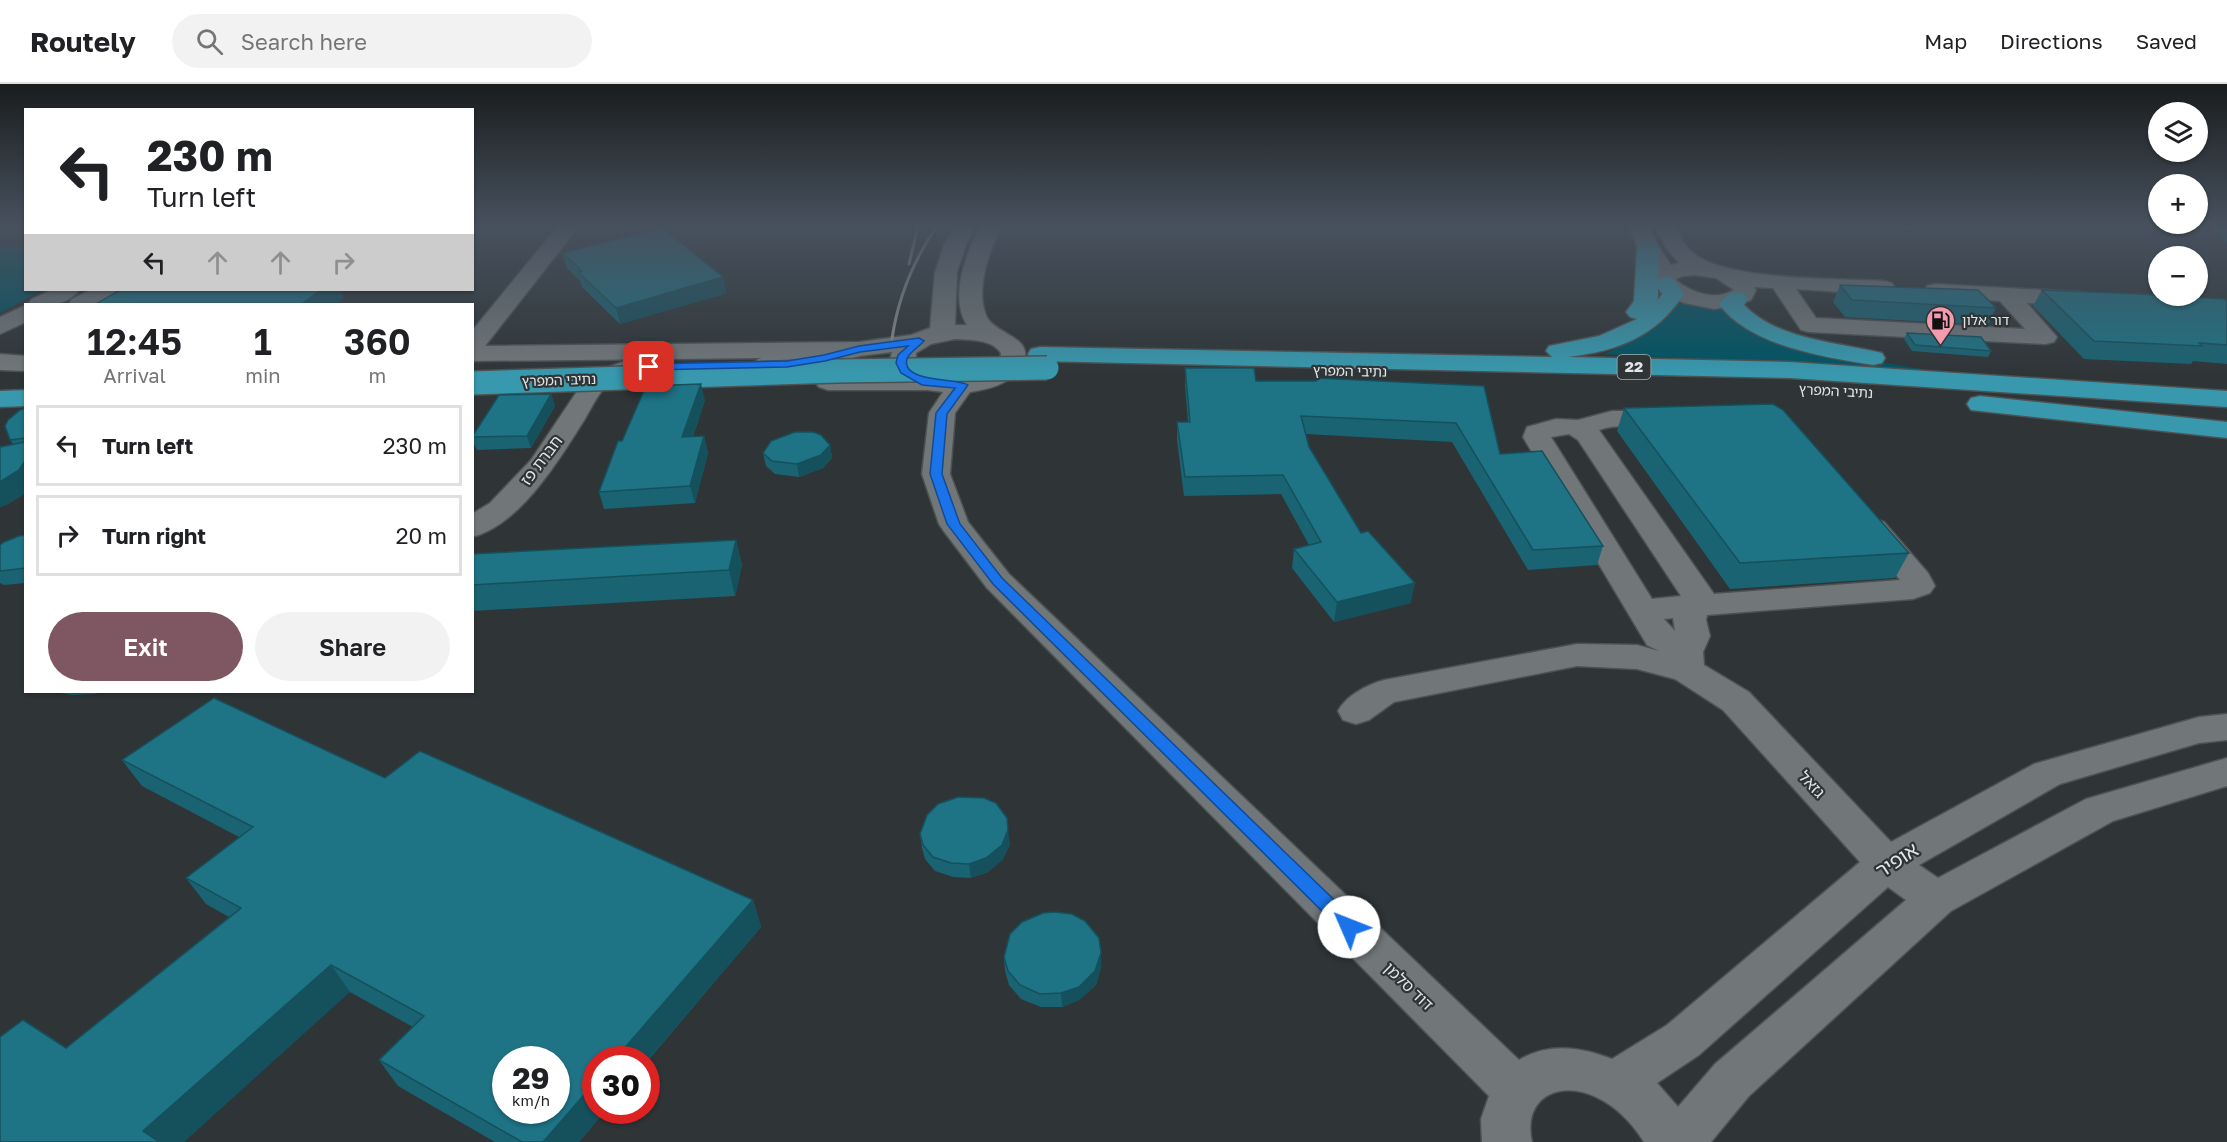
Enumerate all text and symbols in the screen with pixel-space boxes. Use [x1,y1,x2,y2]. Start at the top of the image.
search box [172,14,592,68]
text: Routely [30,25,136,58]
icon: search [193,25,226,58]
text: Search here [241,28,367,55]
text: Map [1924,28,1967,54]
text: Directions [2000,28,2103,54]
text: Saved [2136,28,2197,54]
map controls [2148,102,2208,306]
button: layers [2148,102,2208,162]
text: 230 m [147,130,273,180]
icon: left [48,132,126,210]
button: + [2148,174,2208,234]
text: Turn left [147,181,256,213]
icon: left [138,246,171,279]
icon: ahead [201,246,234,279]
icon: ahead [264,246,297,279]
icon: right [327,246,360,279]
button: − [2148,246,2208,306]
fuel station icon: דור אלון [1925,304,1957,346]
place label: דור אלון [1962,311,2010,328]
text: 12:45 [87,320,182,363]
text: 1 [254,320,272,363]
text: 360 [344,320,411,363]
pin [623,341,674,392]
icon: arrive [632,350,665,383]
road number: 22 [1618,355,1650,379]
street label: נתיבי המפרץ [1313,361,1387,380]
text: Arrival [103,363,166,387]
text: min [245,363,281,387]
text: m [368,363,386,387]
street label: נתיבי המפרץ [522,370,596,389]
street label: נתיבי המפרץ [1798,380,1874,401]
icon: left [51,429,84,462]
street label: חברת פז [516,431,566,489]
text: Turn left [102,432,193,459]
text: 230 m [383,432,447,459]
icon: right [51,519,84,552]
text: Turn right [102,522,206,549]
text: 20 m [396,522,447,549]
button: Exit [48,612,243,681]
button: Share [255,612,450,681]
street label: גזאל [1795,766,1829,802]
street label: אופיר [1871,837,1922,882]
position arrow [1317,895,1381,959]
street label: דוד סלמן [1380,958,1438,1014]
speed limit sign: 30 [582,1046,660,1124]
text: 29 [512,1060,550,1096]
text: km/h [512,1091,550,1109]

